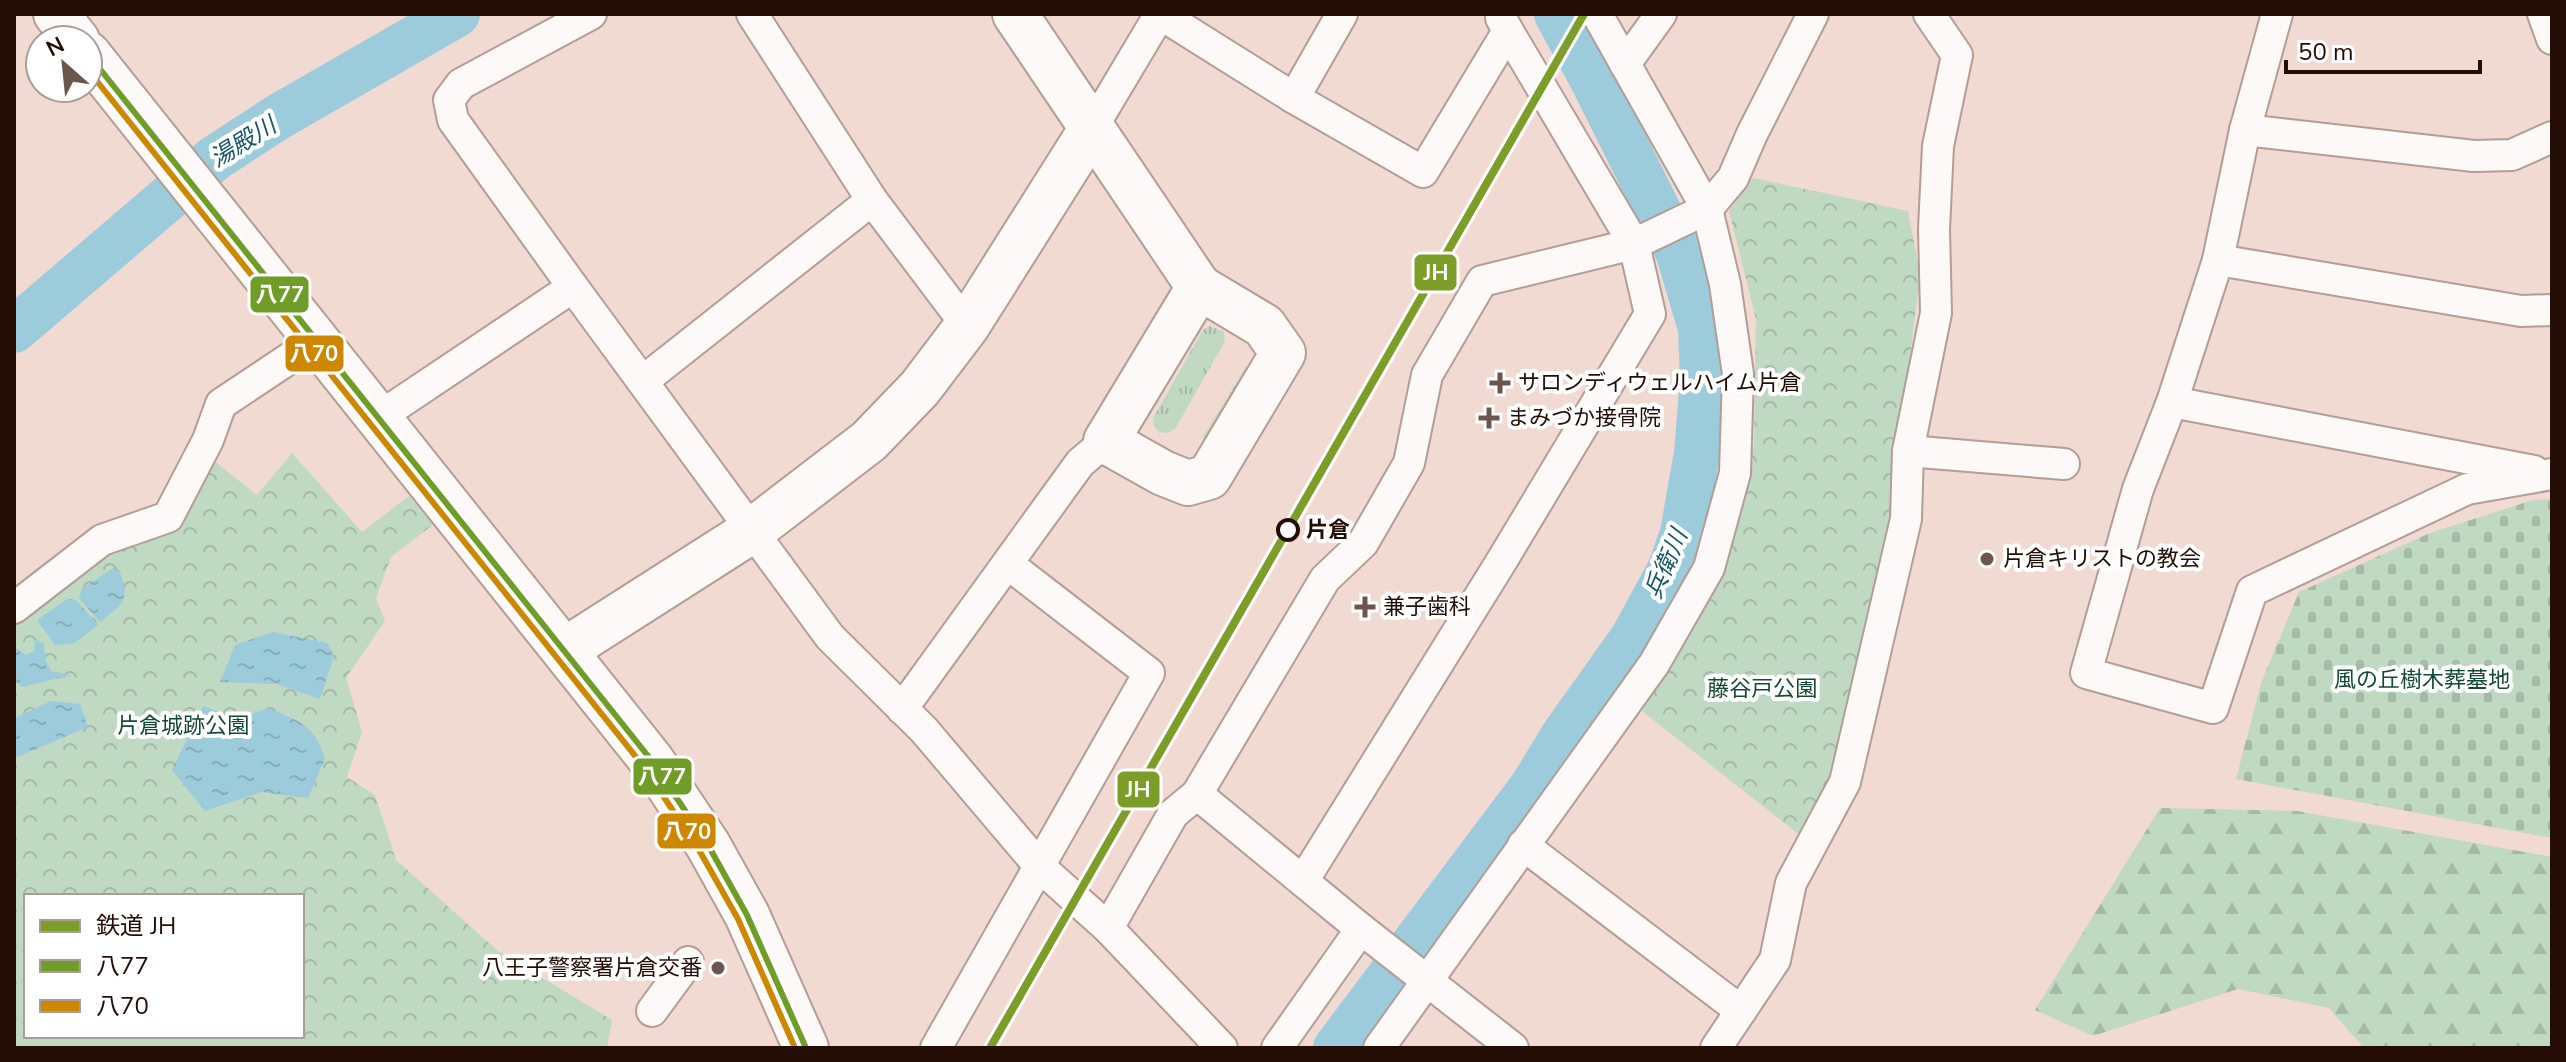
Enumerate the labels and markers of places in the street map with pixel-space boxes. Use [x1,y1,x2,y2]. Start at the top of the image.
place label: サロンディウェルハイム片倉 [1518,368,1802,398]
marker: サロンディウェルハイム片倉 [1489,372,1511,394]
place label: まみづか接骨院 [1507,403,1661,433]
marker: まみづか接骨院 [1478,407,1500,429]
place label: 片倉 [1306,515,1350,545]
marker: 片倉 [1277,519,1299,541]
place label: 片倉キリストの教会 [2003,544,2201,574]
marker: 片倉キリストの教会 [1978,550,1996,568]
place label: 兼子歯科 [1383,592,1471,622]
marker: 兼子歯科 [1354,596,1376,618]
place label: 八王子警察署片倉交番 [482,953,702,983]
marker: 八王子警察署片倉交番 [709,959,727,977]

